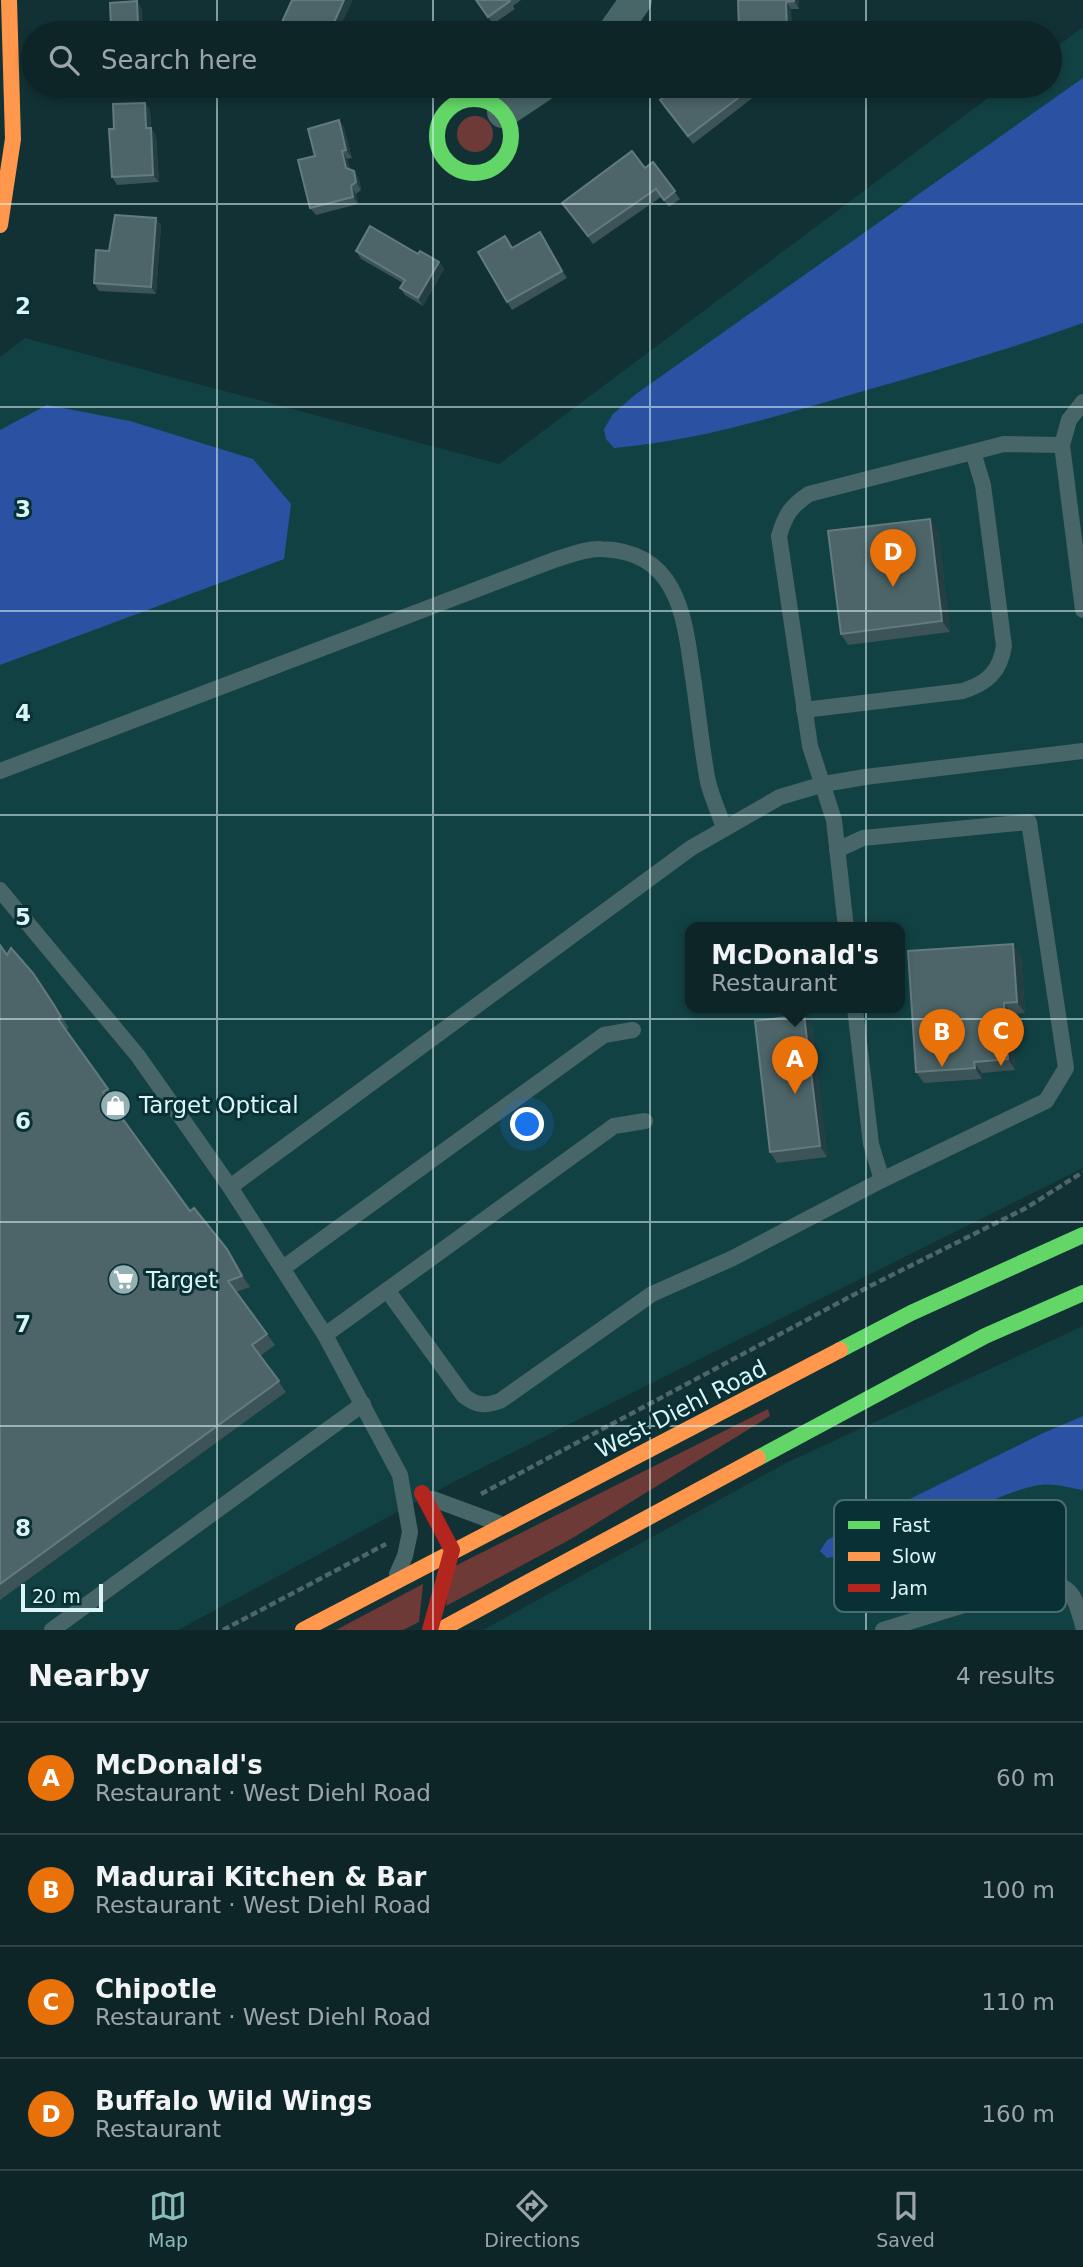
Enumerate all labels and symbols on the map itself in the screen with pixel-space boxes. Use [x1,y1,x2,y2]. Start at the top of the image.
text: 2 [15,293,31,319]
text: 3 [15,496,31,522]
pin: D [870,529,916,587]
text: 4 [15,700,31,726]
text: 5 [15,904,31,930]
pin: C [978,1008,1024,1066]
pin: B [919,1009,965,1067]
pin: A [772,1036,818,1094]
shop icon: Target Optical [99,1088,133,1122]
place label: Target Optical [138,1092,299,1118]
your location [510,1107,544,1141]
text: 6 [15,1108,31,1134]
supermarket icon: Target [106,1263,140,1297]
place label: Target [145,1267,217,1293]
text: 7 [15,1311,31,1337]
street label: West Diehl Road [591,1355,771,1463]
legend [834,1500,1066,1612]
text: Fast [892,1514,930,1536]
text: 8 [15,1515,31,1541]
text: Slow [892,1545,937,1567]
text: Jam [891,1577,928,1599]
scale bar [21,1581,103,1613]

